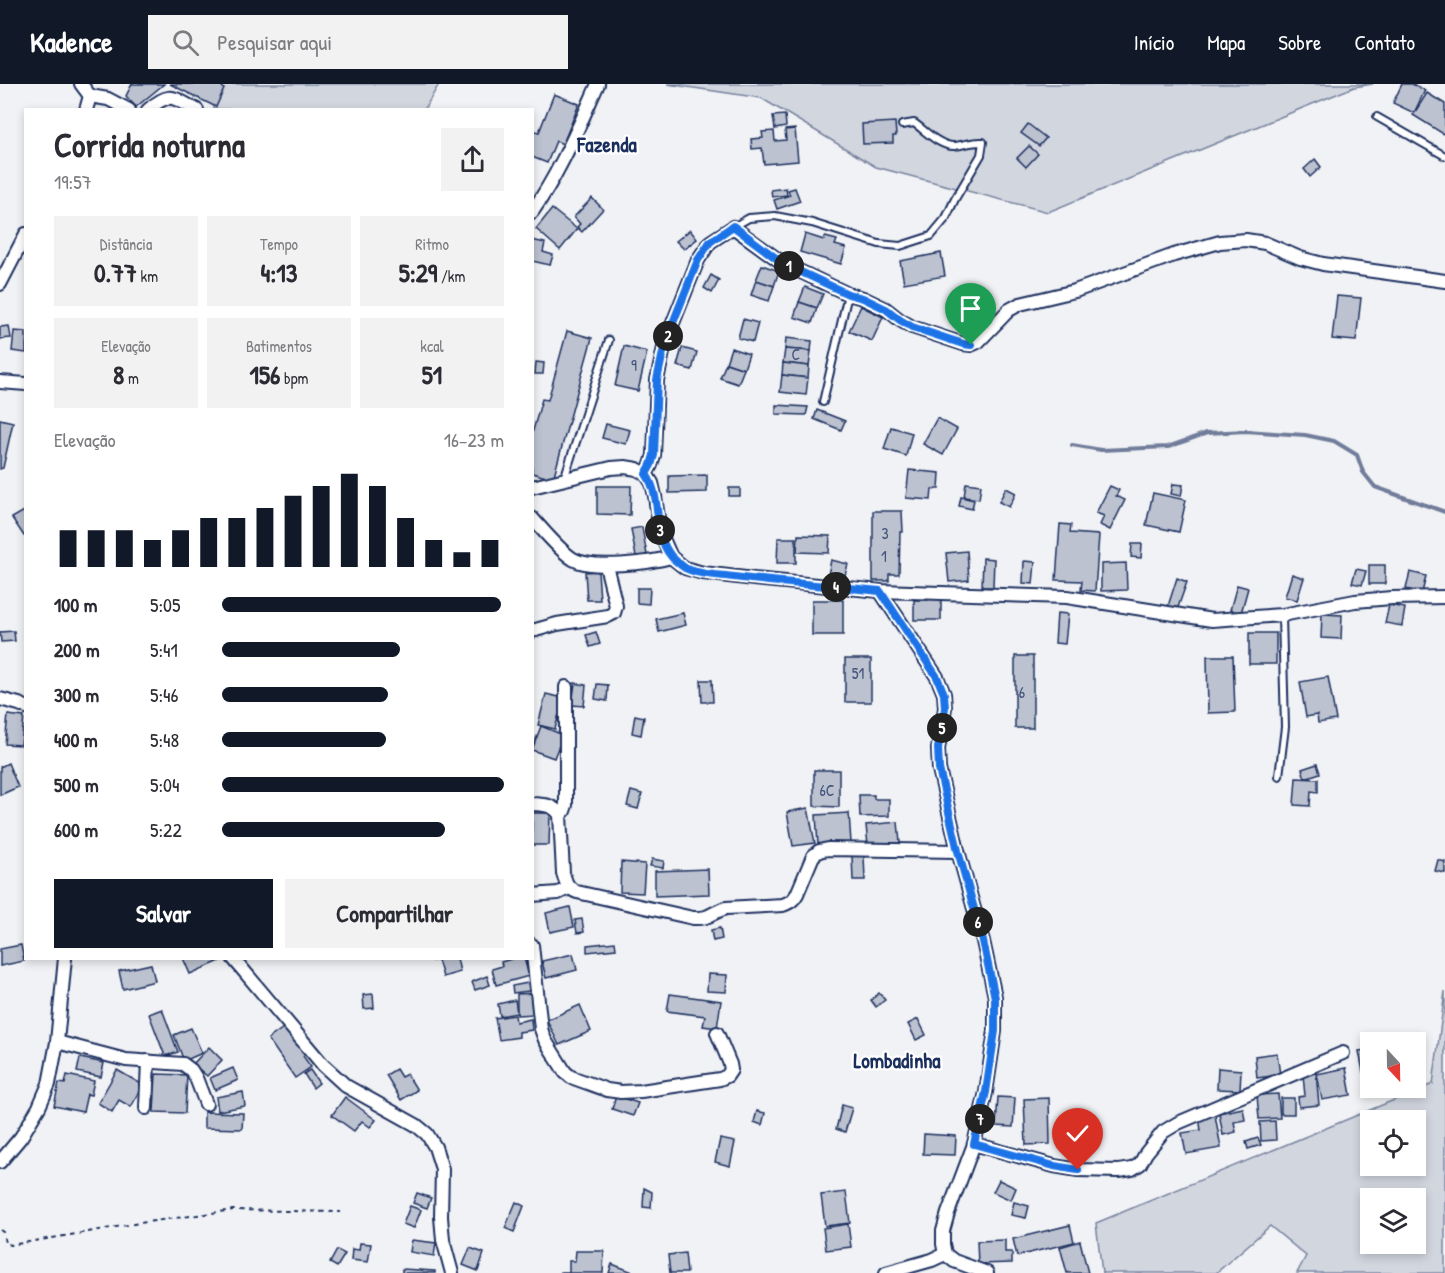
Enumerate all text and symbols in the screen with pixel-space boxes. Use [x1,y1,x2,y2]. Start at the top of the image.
search box [148,15,568,69]
text: Kadence [30,23,112,61]
icon: search [169,26,202,59]
text: Pesquisar aqui [217,27,332,57]
text: Início [1134,28,1174,57]
text: Mapa [1207,28,1245,57]
text: Sobre [1278,28,1321,57]
text: Contato [1354,28,1415,57]
text: Corrida noturna [54,123,245,167]
button: share [441,128,504,191]
district label: Fazenda [576,130,637,159]
text: 19:57 [54,168,92,195]
text: Distância [100,233,152,255]
text: Tempo [260,233,298,255]
text: Ritmo [415,233,449,255]
pin: 1 [774,251,804,281]
text: 0.77 [94,255,137,290]
text: 4:13 [261,255,297,290]
text: 5:29 [399,255,437,290]
text: 1 [786,255,792,277]
text: km [137,265,158,287]
text: /km [437,265,465,287]
pin [945,283,996,345]
icon: arrive [954,292,987,325]
pin: 2 [653,321,683,351]
text: 2 [664,325,672,347]
text: Elevação [101,335,151,357]
text: Batimentos [246,335,312,357]
text: kcal [420,335,444,357]
house number: C [792,343,801,365]
house number: 9 [631,354,637,376]
text: 8 [113,357,124,392]
text: 156 [250,357,280,392]
text: 51 [422,357,442,392]
text: m [124,367,139,389]
text: bpm [280,367,308,389]
text: Elevação [54,426,116,453]
text: 16–23 m [444,426,504,453]
pin: 3 [645,515,675,545]
text: 3 [656,519,664,541]
house number: 3 [881,522,889,544]
house number: 1 [881,545,887,567]
pin: 4 [821,572,851,602]
text: 4 [833,576,839,598]
text: 100 m [54,591,97,618]
text: 5:05 [150,591,181,618]
text: 200 m [54,636,99,663]
text: 5:41 [150,636,178,663]
house number: 51 [852,662,864,684]
text: 300 m [54,681,99,708]
text: 5:46 [150,681,179,708]
house number: 6 [1019,681,1025,703]
pin: 5 [927,713,957,743]
text: 5 [939,717,945,739]
text: 400 m [54,726,98,753]
text: 5:48 [150,726,179,753]
text: 500 m [54,771,99,798]
text: 5:04 [150,771,180,798]
house number: 6C [819,779,835,801]
text: 600 m [54,816,98,843]
text: 5:22 [150,816,182,843]
button: Salvar [54,879,273,948]
button: Compartilhar [285,879,504,948]
pin: 6 [963,907,993,937]
text: 6 [975,911,981,933]
north arrow [1360,1032,1426,1098]
map controls [1360,1032,1426,1254]
district label: Lombadinha [854,1046,941,1075]
pin: 7 [965,1104,995,1134]
text: 7 [976,1108,984,1130]
pin [1052,1108,1103,1170]
button: locate [1360,1110,1426,1176]
icon: check [1061,1117,1094,1150]
button: layers [1360,1188,1426,1254]

